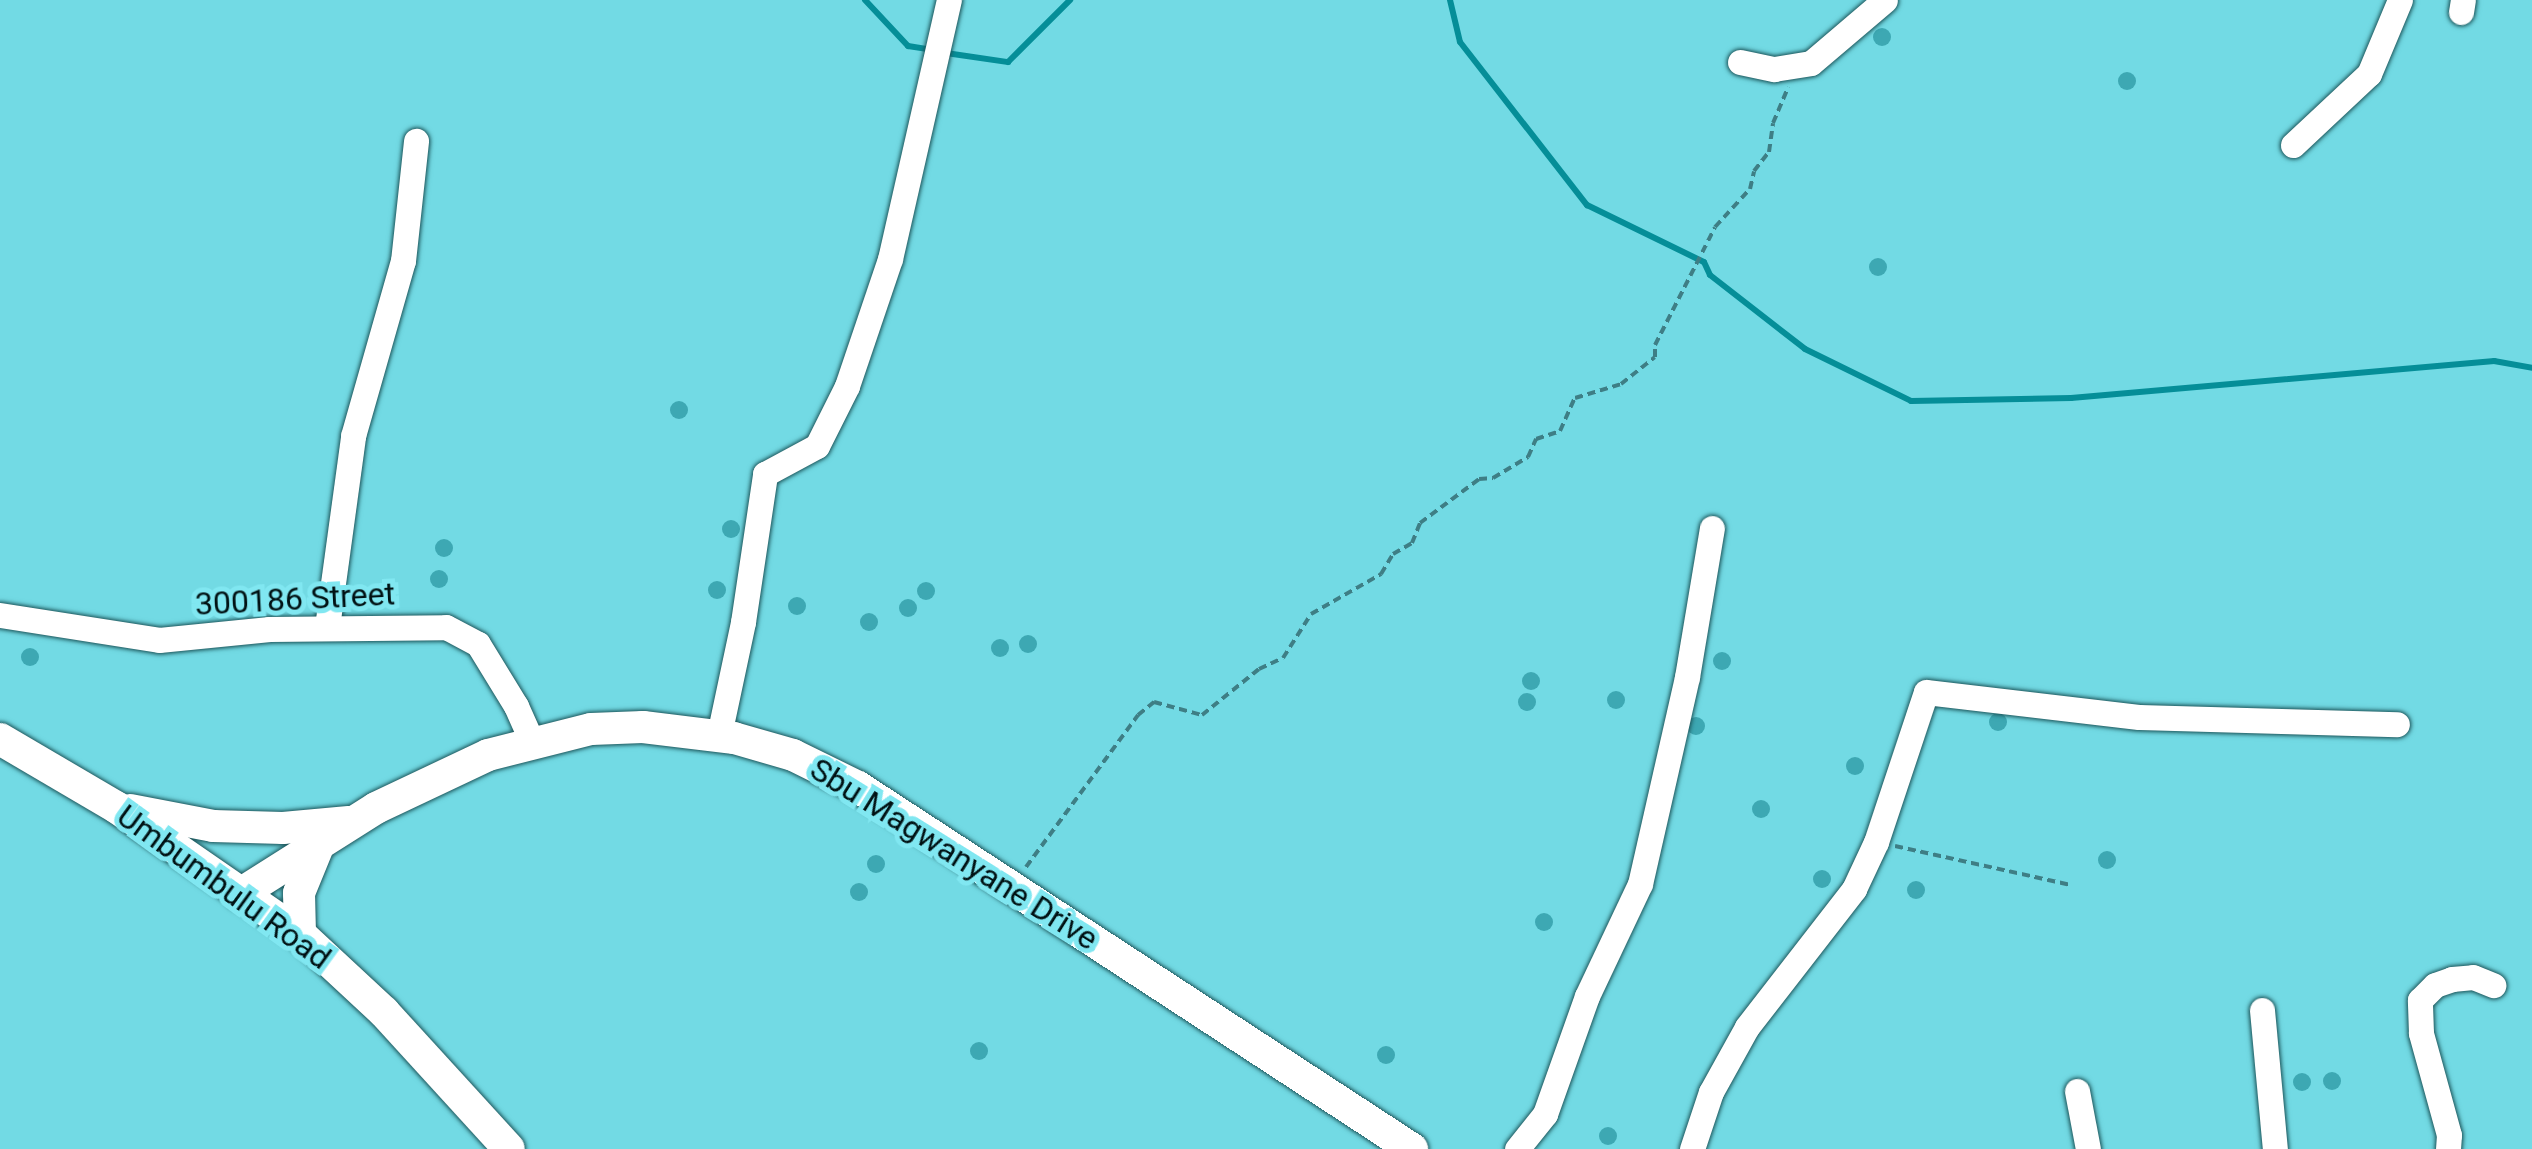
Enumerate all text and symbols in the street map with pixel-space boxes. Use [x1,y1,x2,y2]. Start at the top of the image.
street label: 300186 Street [194,575,396,623]
street label: Sbu Magwanyane Drive [803,750,1105,958]
street label: Umbumbulu Road [110,797,338,977]

